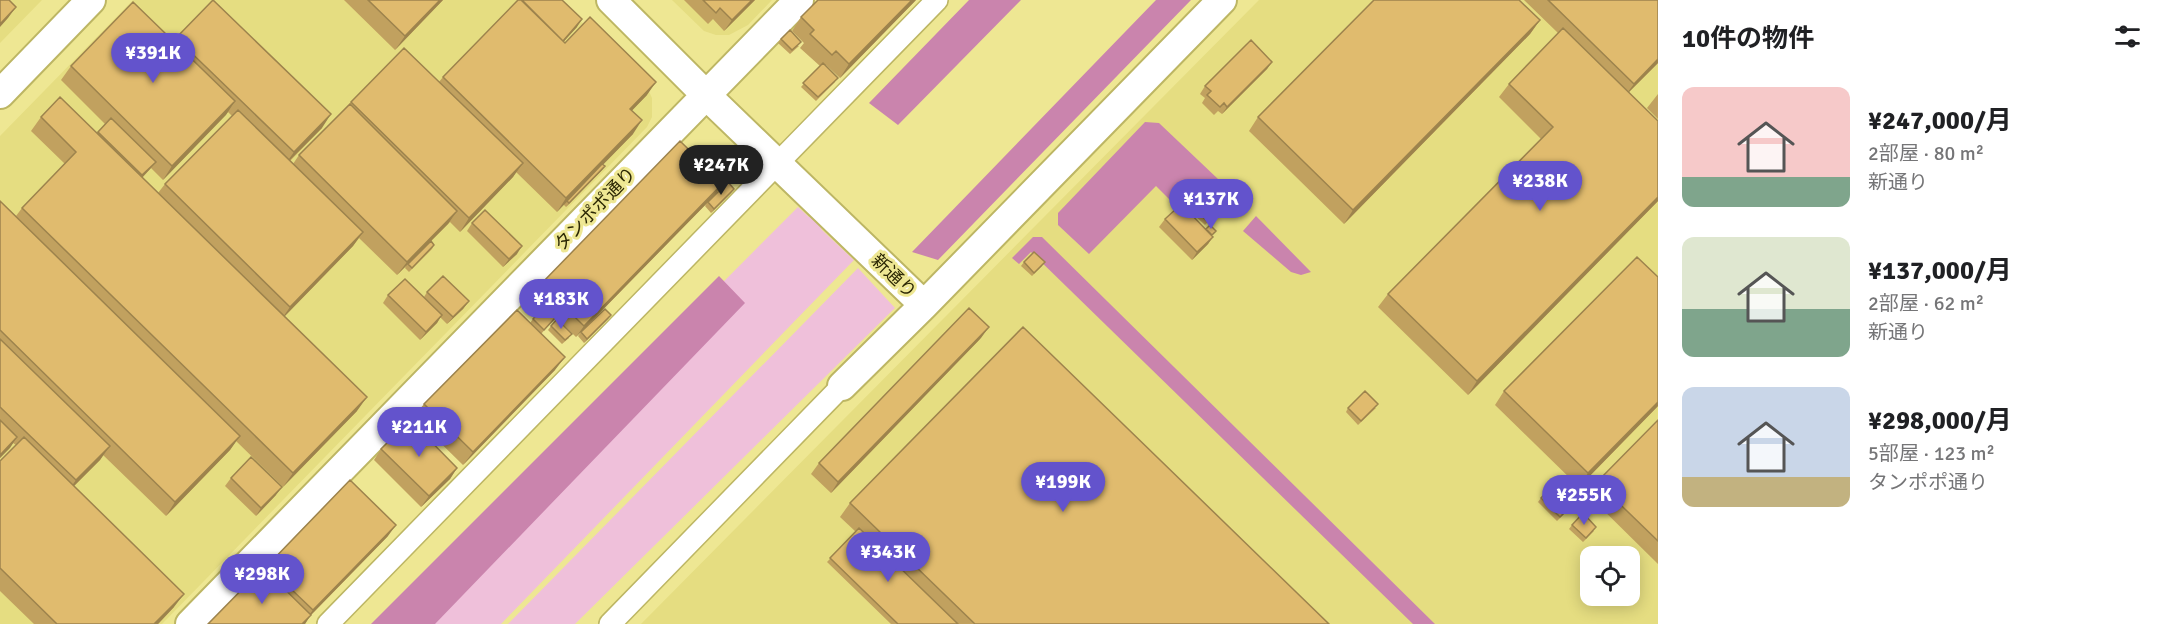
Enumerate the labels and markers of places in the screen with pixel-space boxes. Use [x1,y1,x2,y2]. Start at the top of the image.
pin: ¥391K [111,33,195,84]
pin: ¥247K [679,145,763,196]
pin: ¥238K [1498,161,1582,212]
pin: ¥137K [1169,179,1253,230]
pin: ¥183K [519,279,603,330]
pin: ¥211K [377,407,461,458]
pin: ¥199K [1021,462,1105,513]
pin: ¥255K [1542,475,1626,526]
pin: ¥343K [846,532,930,583]
pin: ¥298K [220,554,304,605]

